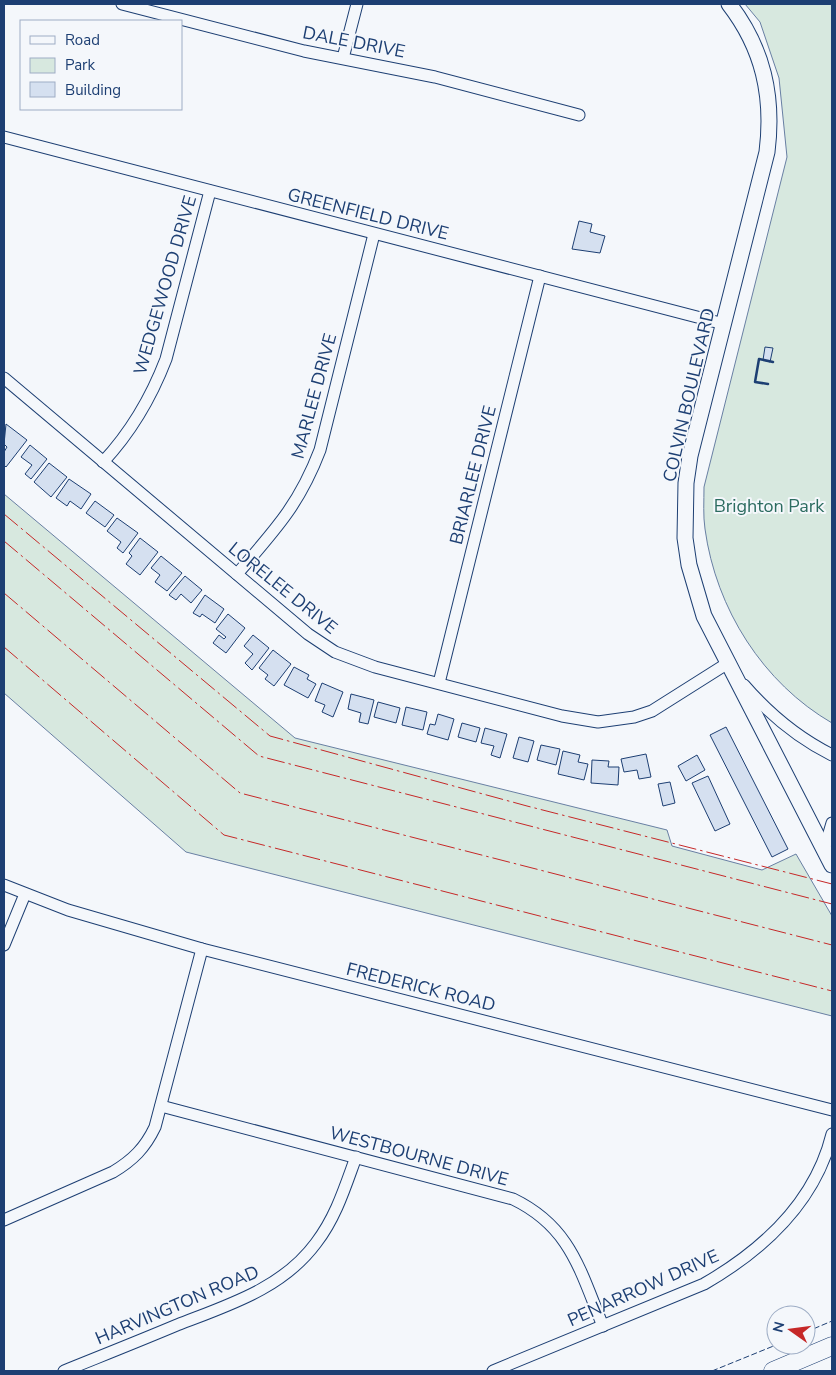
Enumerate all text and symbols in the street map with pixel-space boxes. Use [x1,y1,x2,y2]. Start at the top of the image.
legend [20,20,182,110]
street label: DALE DRIVE [301,20,407,64]
text: Road [65,30,100,50]
text: Park [65,55,95,75]
text: Building [65,80,121,100]
street label: GREENFIELD DRIVE [285,182,451,246]
street label: WEDGEWOOD DRIVE [128,193,202,377]
street label: COLVIN BOULEVARD [657,306,721,484]
street label: MARLEE DRIVE [286,331,342,461]
street label: BRIARLEE DRIVE [444,403,502,547]
park label: Brighton Park [714,494,825,518]
street label: LORELEE DRIVE [223,537,343,639]
street label: FREDERICK ROAD [344,957,498,1017]
street label: WESTBOURNE DRIVE [327,1121,511,1191]
street label: PENARROW DRIVE [564,1244,722,1332]
street label: HARVINGTON ROAD [91,1260,263,1350]
north arrow [766,1305,816,1355]
text: N [768,1320,789,1334]

